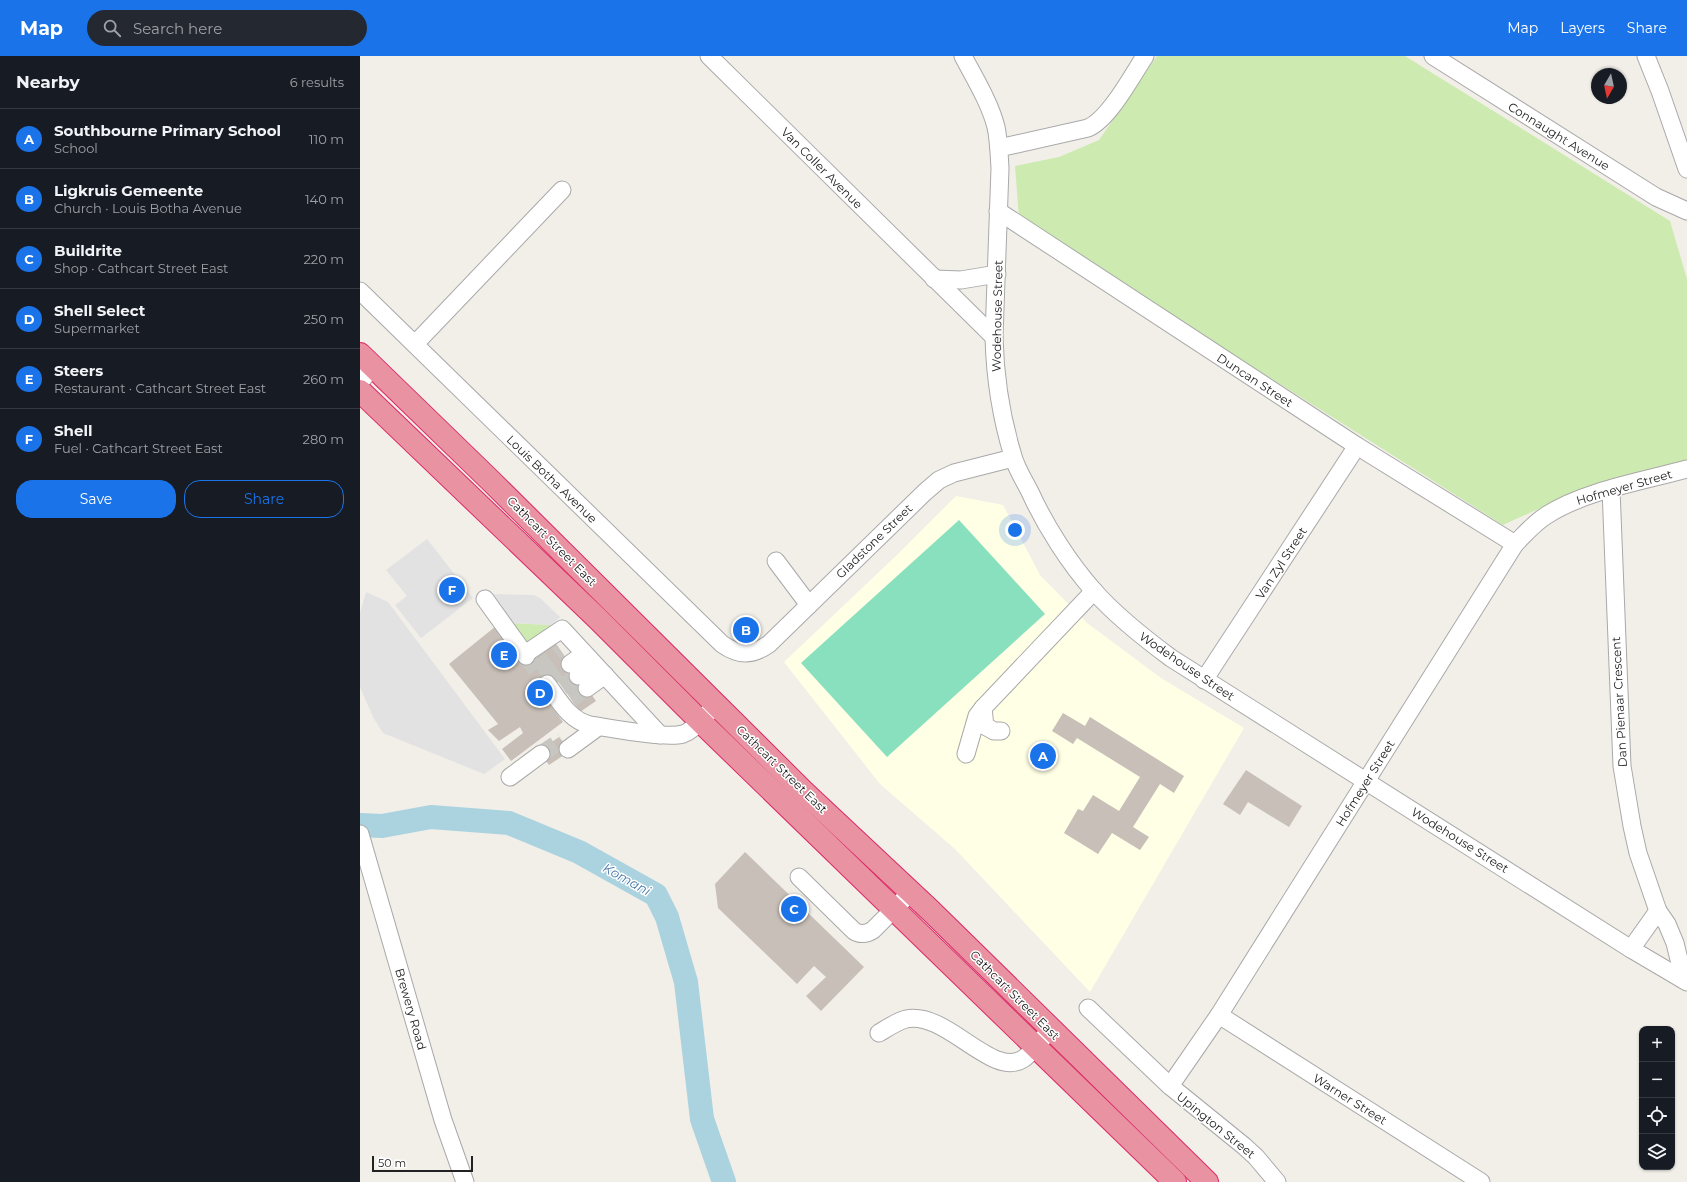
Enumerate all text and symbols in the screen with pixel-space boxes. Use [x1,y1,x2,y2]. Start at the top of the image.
search box [87,10,367,46]
text: Map [20,17,63,40]
icon: search [101,17,123,39]
text: Search here [133,19,222,38]
text: Map [1507,19,1538,37]
text: Layers [1560,19,1605,37]
text: Share [1627,19,1667,37]
north arrow [1591,68,1627,104]
text: Nearby [16,72,80,92]
text: 6 results [290,74,344,90]
street label: Connaught Avenue [1506,99,1612,173]
text: Southbourne Primary School [54,121,281,140]
street label: Van Coller Avenue [778,124,866,212]
text: A [24,131,34,147]
text: 110 m [309,131,344,147]
text: School [54,140,98,156]
text: Ligkruis Gemeente [54,181,203,200]
text: B [24,191,34,207]
text: 140 m [305,191,344,207]
text: Church · Louis Botha Avenue [54,200,242,216]
text: Buildrite [54,241,122,260]
text: C [24,251,34,267]
text: 220 m [303,251,344,267]
text: Shop · Cathcart Street East [54,260,228,276]
street label: Wodehouse Street [989,260,1005,372]
text: Shell Select [54,301,145,320]
text: D [24,311,34,327]
text: 250 m [303,311,344,327]
text: Supermarket [54,320,140,336]
street label: Duncan Street [1214,350,1296,410]
text: Steers [54,361,103,380]
text: E [25,371,33,387]
text: 260 m [303,371,344,387]
text: Restaurant · Cathcart Street East [54,380,266,396]
text: Shell [54,421,93,440]
text: F [25,431,33,447]
text: 280 m [303,431,344,447]
street label: Louis Botha Avenue [504,432,600,526]
text: Fuel · Cathcart Street East [54,440,223,456]
street label: Hofmeyer Street [1574,466,1674,508]
button: Save [16,480,176,518]
button: Share [184,480,344,518]
street label: Cathcart Street East [504,493,600,589]
street label: Gladstone Street [833,501,915,581]
your location [1005,520,1025,540]
street label: Van Zyl Street [1252,524,1310,602]
pin: F [439,575,465,605]
pin: B [733,615,759,645]
street label: Wodehouse Street [1136,629,1238,704]
street label: Dan Pienaar Crescent [1608,636,1630,768]
pin: E [491,640,517,670]
pin: D [527,678,553,708]
street label: Cathcart Street East [733,722,831,816]
street label: Hofmeyer Street [1332,737,1398,829]
pin: A [1030,741,1056,771]
street label: Wodehouse Street [1409,804,1511,876]
water label: Komani [600,859,654,899]
pin: C [781,894,807,924]
street label: Cathcart Street East [967,947,1063,1043]
street label: Brewery Road [392,966,430,1052]
map controls [1639,1026,1675,1170]
button: + [1639,1026,1675,1062]
button: − [1639,1062,1675,1098]
street label: Warner Street [1310,1070,1390,1128]
street label: Upington Street [1174,1089,1258,1161]
button: locate [1639,1098,1675,1134]
button: layers [1639,1134,1675,1170]
scale bar [372,1154,473,1173]
text: 50 m [378,1156,406,1170]

